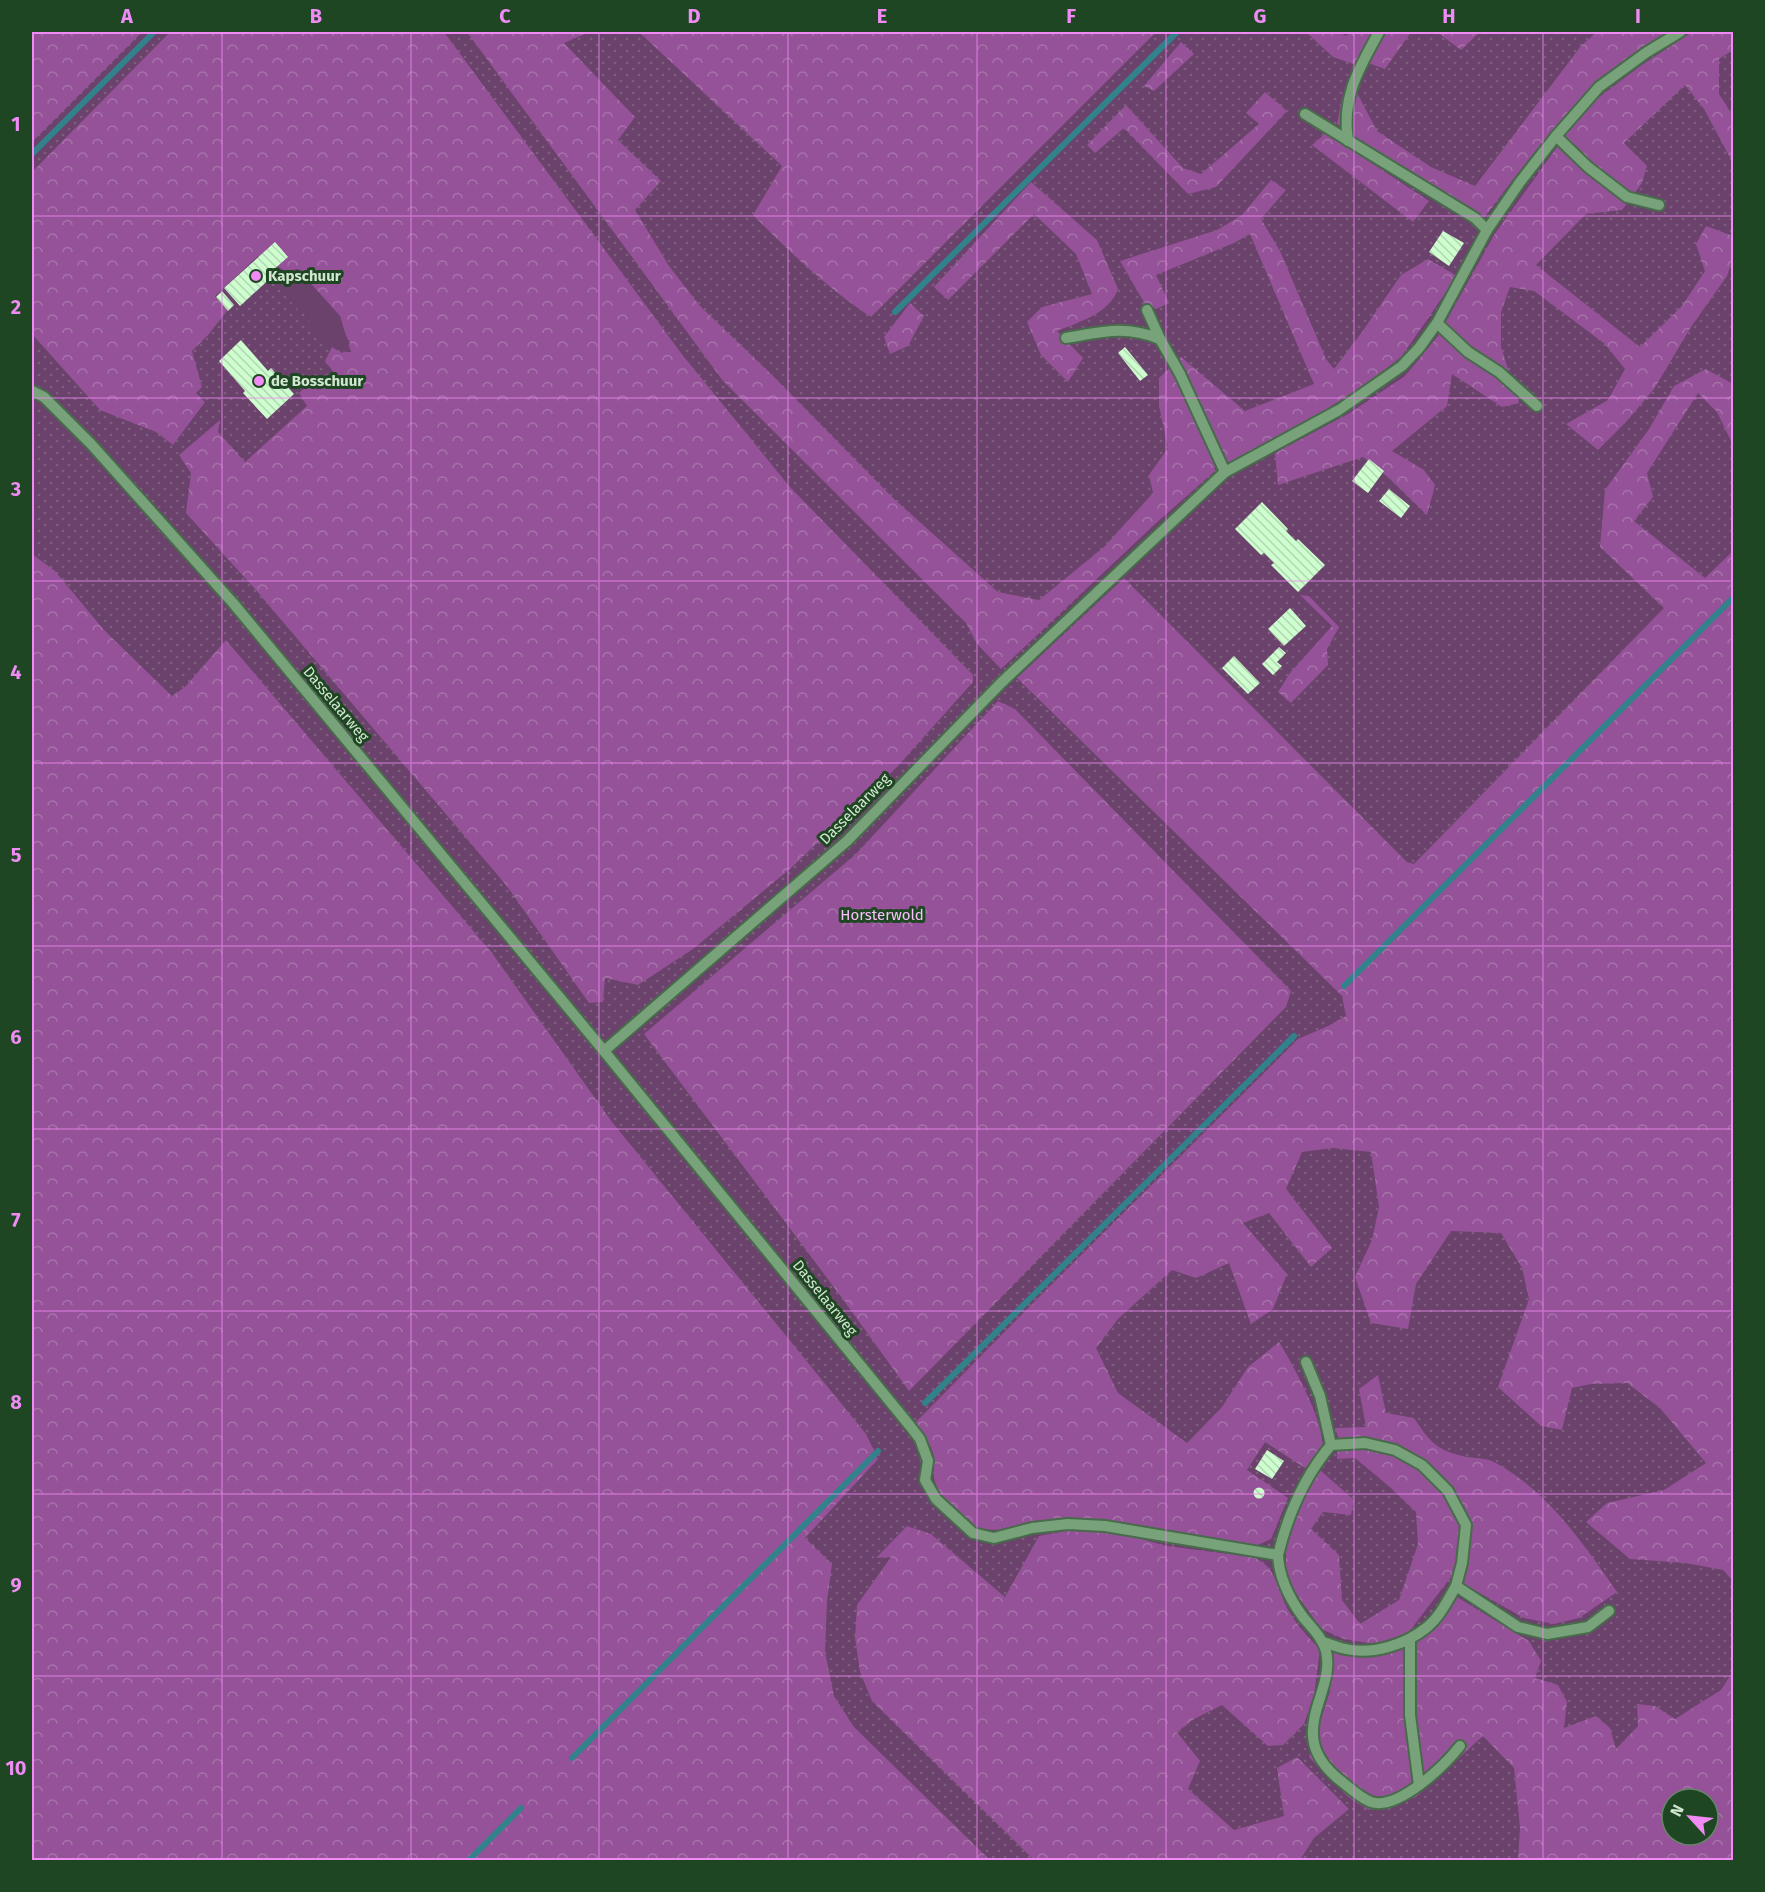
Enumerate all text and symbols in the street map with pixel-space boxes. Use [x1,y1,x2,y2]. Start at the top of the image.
text: A [120,4,134,28]
text: B [310,4,322,28]
text: C [499,4,511,28]
text: D [687,4,701,28]
text: E [877,4,887,28]
text: F [1066,4,1076,28]
text: G [1254,4,1266,28]
text: H [1442,4,1456,28]
text: I [1635,4,1641,28]
text: 1 [11,112,21,136]
place label: Kapschuur [268,267,342,285]
marker: Kapschuur [249,269,263,283]
text: 2 [11,295,21,319]
place label: de Bosschuur [271,372,364,390]
marker: de Bosschuur [252,374,266,388]
text: 3 [10,477,21,501]
text: 4 [10,660,22,684]
street label: Dasselaarweg [299,663,373,745]
street label: Dasselaarweg [816,770,894,848]
text: 5 [11,843,22,867]
park label: Horsterwold [840,906,924,924]
text: 6 [10,1025,22,1049]
text: 7 [11,1208,21,1232]
street label: Dasselaarweg [789,1256,861,1340]
text: 8 [10,1390,22,1414]
text: 9 [10,1573,22,1597]
text: 10 [6,1756,26,1780]
north arrow [1660,1787,1720,1847]
text: N [1666,1801,1688,1819]

